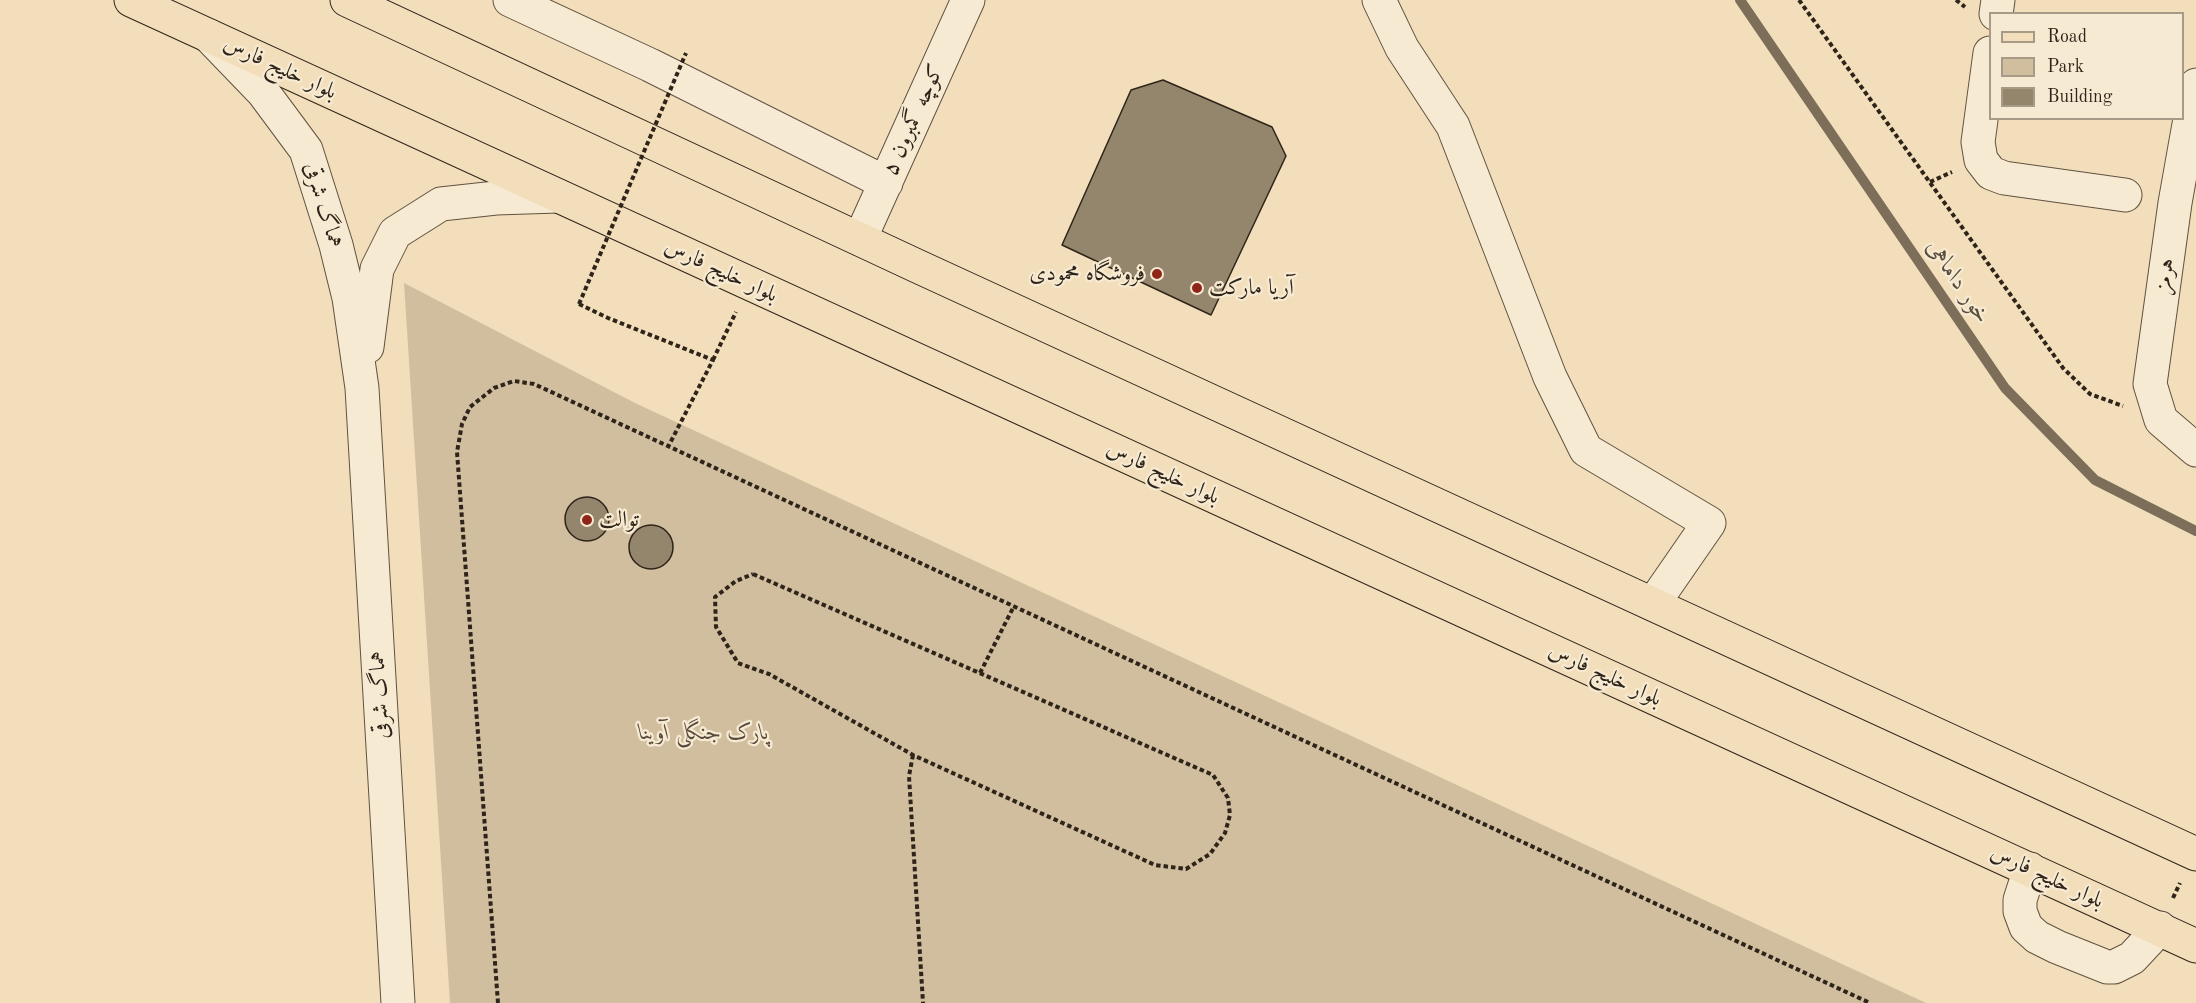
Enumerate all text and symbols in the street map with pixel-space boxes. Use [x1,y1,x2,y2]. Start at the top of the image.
legend [1989,12,2184,120]
text: Road [2047,28,2087,46]
street label: بلوار خلیج فارس [219,30,341,106]
text: Park [2047,58,2084,76]
street label: کوچه گمبرون ۵ [878,60,950,180]
text: Building [2047,88,2112,106]
street label: هماگ شرقی [298,159,348,251]
street label: بلوار خلیج فارس [660,233,782,309]
water label: خور داماهی [1919,234,1997,330]
street label: هرمز [2149,257,2181,295]
place label: فروشگاه محمودی [1029,261,1145,287]
marker: فروشگاه محمودی [1150,267,1164,281]
place label: آریا مارکت [1209,275,1294,301]
marker: آریا مارکت [1190,281,1204,295]
street label: بلوار خلیج فارس [1102,435,1224,511]
place label: توالت [599,507,639,533]
marker: توالت [580,513,594,527]
street label: بلوار خلیج فارس [1544,637,1666,713]
street label: هماگ شرقی [365,651,395,739]
park label: پارک جنگلی آوینا [639,720,769,746]
street label: بلوار خلیج فارس [1986,839,2108,915]

